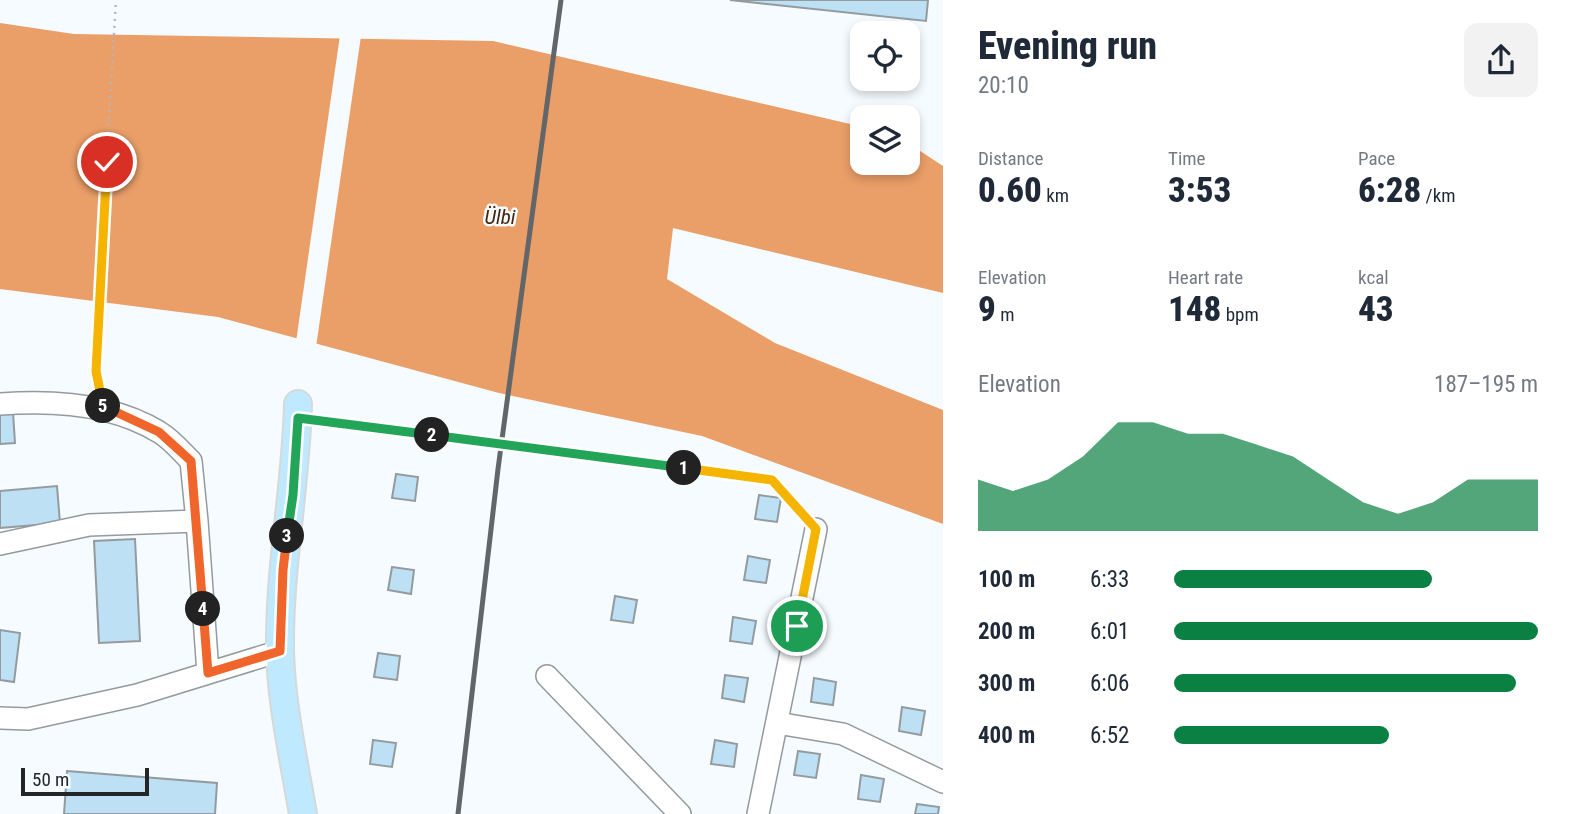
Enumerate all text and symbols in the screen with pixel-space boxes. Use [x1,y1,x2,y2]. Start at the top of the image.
map controls [850,21,920,175]
button: locate [850,21,920,91]
button: share [1464,23,1538,97]
text: Evening run [978,24,1157,68]
text: 20:10 [978,72,1029,99]
button: layers [850,105,920,175]
pin [77,132,137,192]
icon: check [88,143,126,181]
text: Distance [978,147,1043,170]
text: Time [1168,147,1205,170]
text: Pace [1358,147,1395,170]
text: 0.60 [978,170,1042,211]
text: 3:53 [1168,170,1231,211]
text: 6:28 [1358,170,1421,211]
text: km [1042,184,1069,207]
text: /km [1421,184,1456,207]
water label: Ülbi [485,205,516,229]
text: Elevation [978,266,1046,289]
text: Heart rate [1168,266,1243,289]
text: kcal [1358,266,1389,289]
text: 9 [978,289,996,330]
text: 148 [1168,289,1221,330]
text: 43 [1358,289,1394,330]
text: m [996,303,1014,326]
text: bpm [1221,303,1259,326]
text: Elevation [978,371,1061,398]
text: 187–195 m [1434,371,1538,398]
pin: 5 [86,388,120,424]
text: 5 [98,394,107,417]
pin: 2 [414,418,450,452]
text: 2 [427,423,436,446]
pin: 1 [666,450,702,486]
text: 1 [679,456,688,479]
pin: 3 [270,518,304,554]
text: 3 [282,524,291,547]
text: 100 m [978,566,1035,593]
text: 6:33 [1090,566,1129,593]
pin: 4 [186,592,220,626]
pin [767,596,827,656]
text: 4 [198,597,207,620]
icon: arrive [778,607,816,645]
text: 200 m [978,618,1035,645]
text: 6:01 [1090,618,1129,645]
text: 300 m [978,670,1035,697]
text: 6:06 [1090,670,1129,697]
text: 400 m [978,722,1035,749]
text: 6:52 [1090,722,1129,749]
scale bar [21,765,149,797]
text: 50 m [32,768,69,791]

